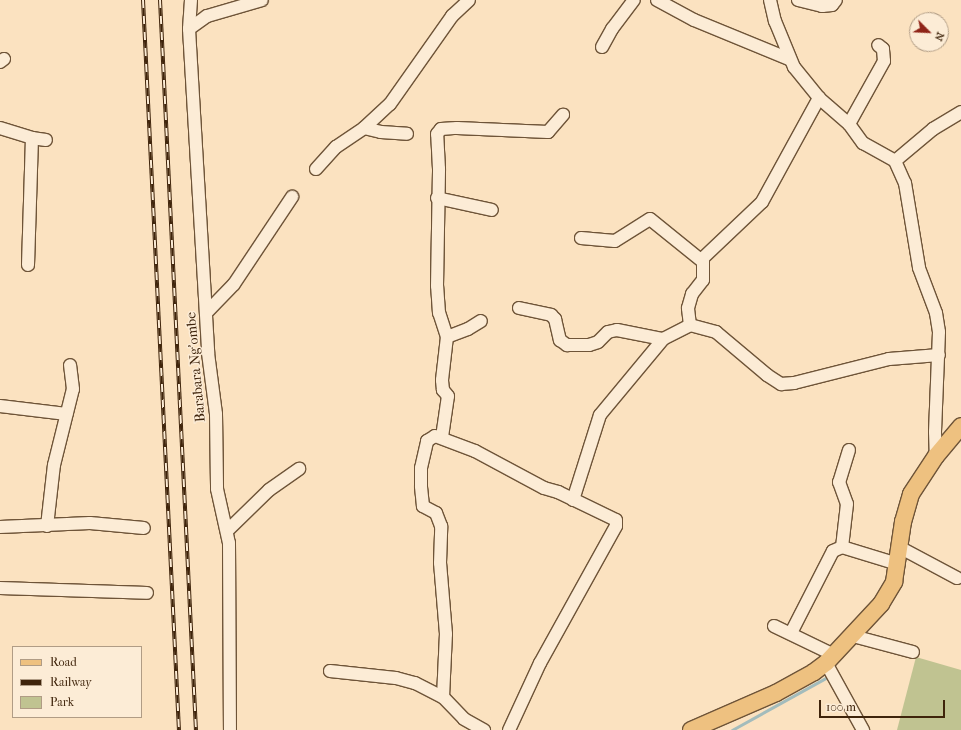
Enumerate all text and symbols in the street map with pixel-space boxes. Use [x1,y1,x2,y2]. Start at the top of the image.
north arrow [909,12,949,52]
text: N [932,30,947,43]
street label: Barabara Ng'ombe [183,311,209,423]
legend [12,646,142,718]
text: Road [50,655,77,669]
text: Railway [50,675,92,689]
scale bar [821,692,947,718]
text: Park [50,695,74,709]
text: 100 m [826,700,856,714]

